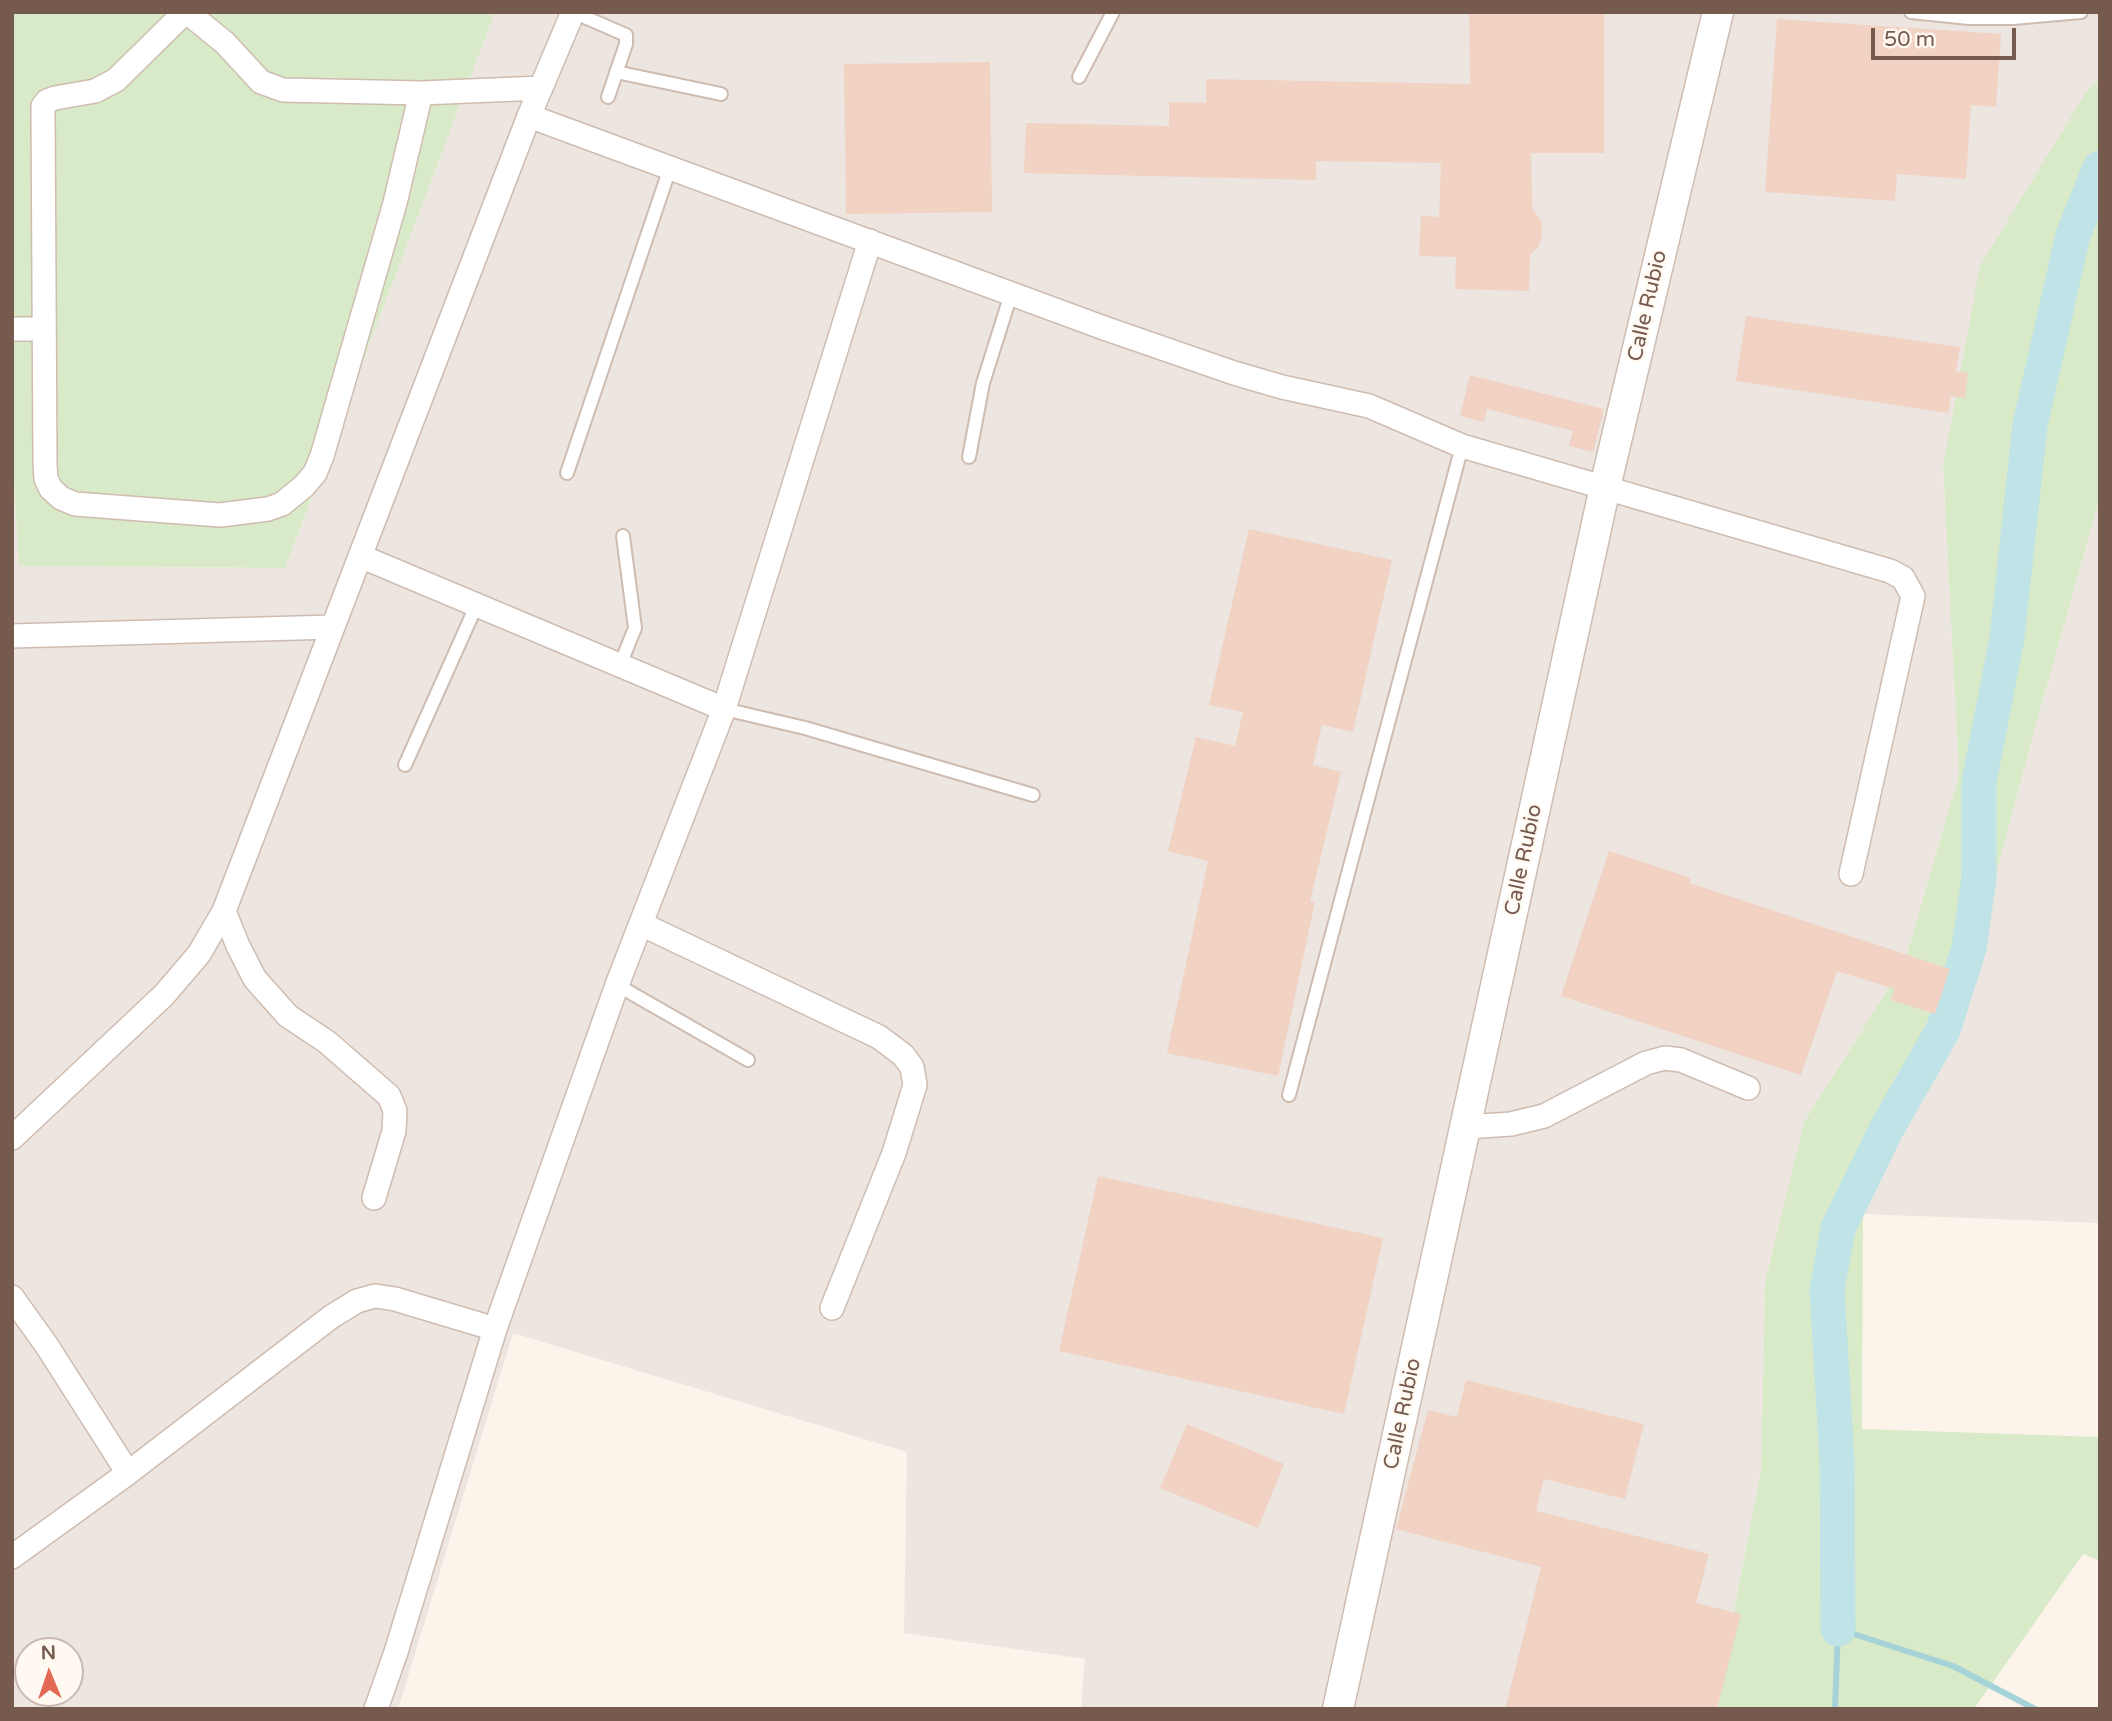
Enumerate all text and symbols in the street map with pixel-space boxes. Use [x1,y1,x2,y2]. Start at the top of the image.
scale bar [1874,14,2019,58]
text: 50 m [1884,27,1935,52]
street label: Calle Rubio [1623,248,1673,364]
street label: Calle Rubio [1500,802,1548,918]
street label: Calle Rubio [1379,1356,1427,1472]
north arrow [14,1637,84,1707]
text: N [40,1642,56,1664]

